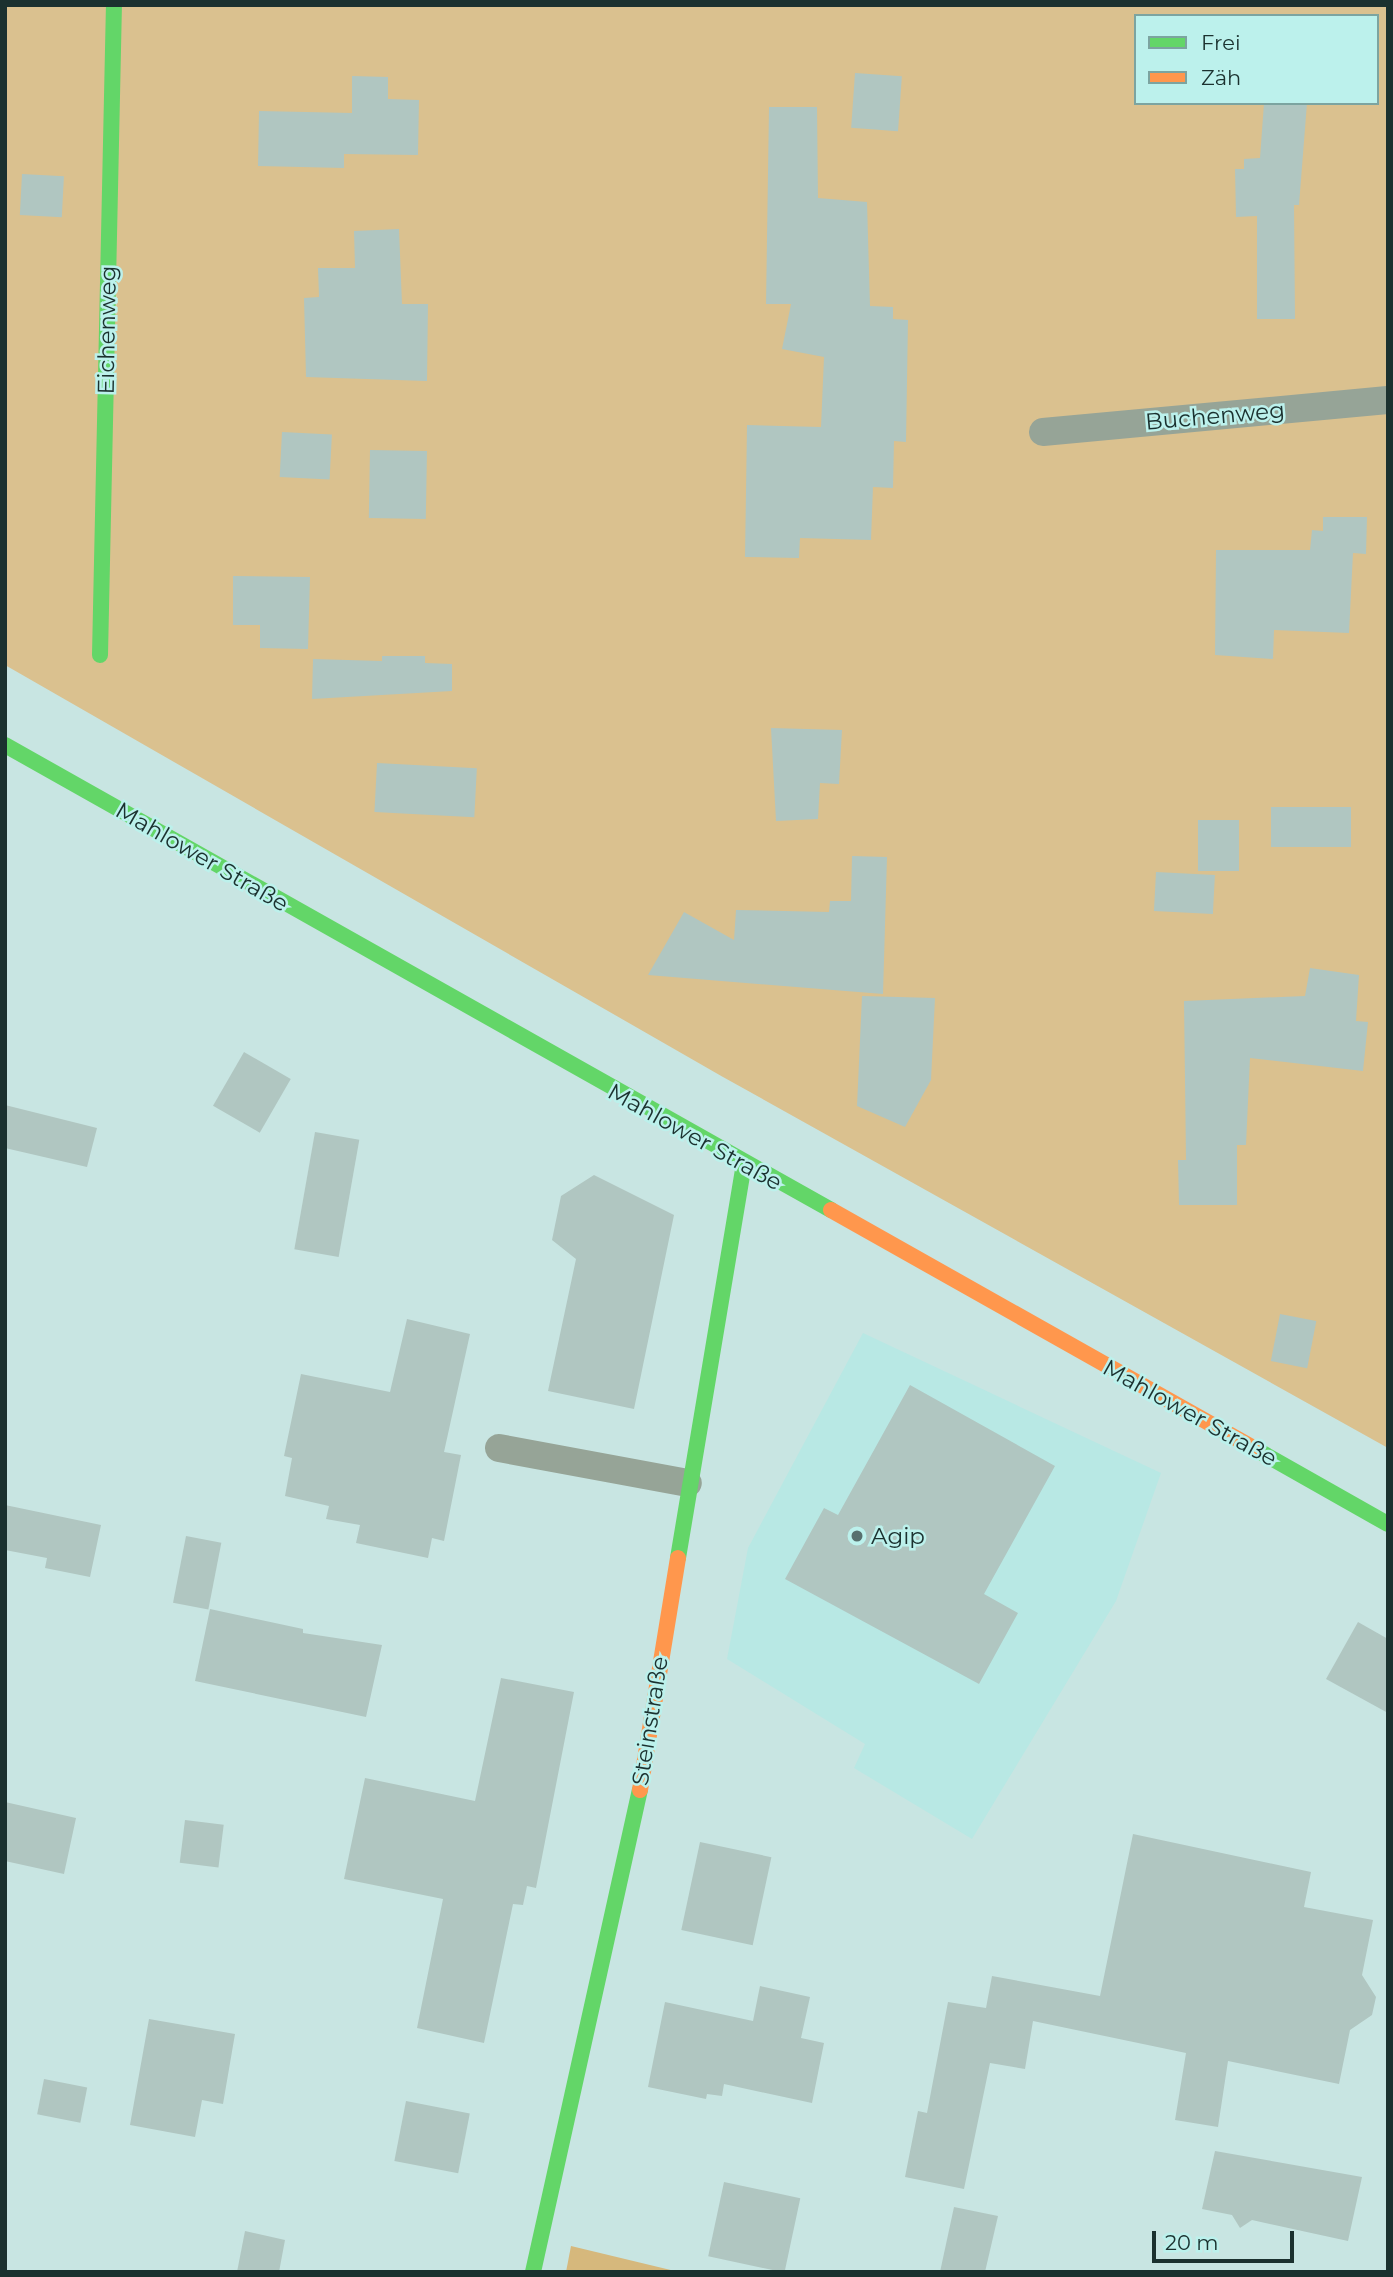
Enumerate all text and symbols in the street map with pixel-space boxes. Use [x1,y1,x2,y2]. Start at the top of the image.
legend [1134,14,1379,105]
text: Frei [1201,30,1241,55]
text: Zäh [1201,65,1241,90]
street label: Eichenweg [92,265,122,395]
street label: Buchenweg [1144,396,1286,436]
street label: Mahlower Straße [111,796,293,918]
street label: Mahlower Straße [603,1078,787,1196]
street label: Mahlower Straße [1098,1354,1282,1472]
place label: Agip [871,1522,925,1550]
marker: Agip [849,1528,865,1544]
street label: Steinstraße [626,1654,674,1788]
scale bar [1155,2218,1297,2262]
text: 20 m [1165,2230,1219,2255]

